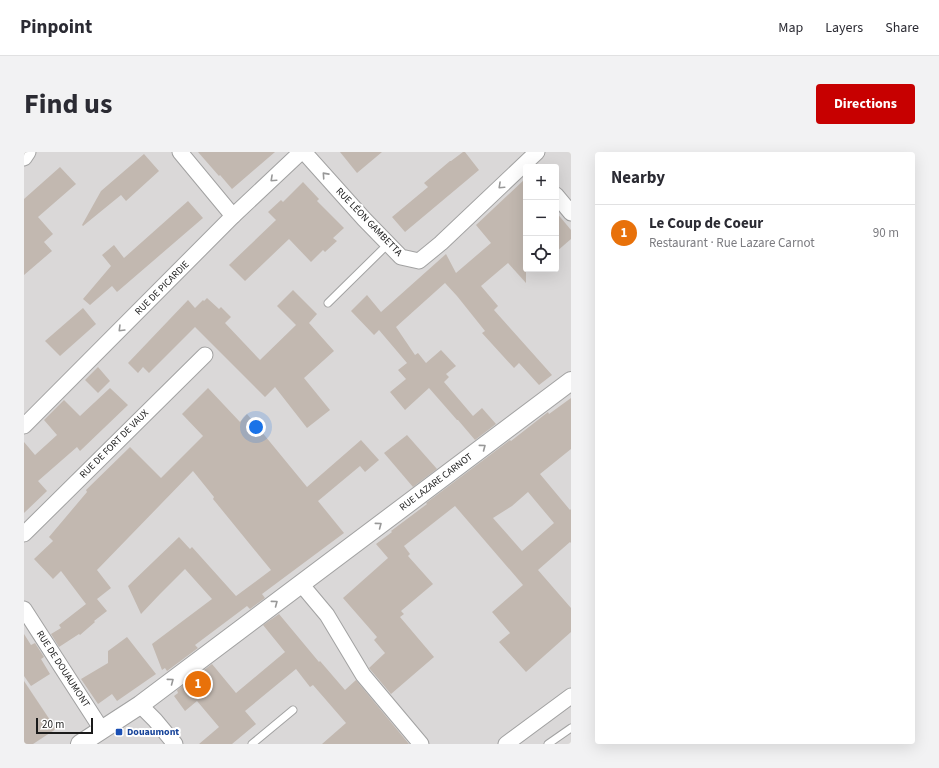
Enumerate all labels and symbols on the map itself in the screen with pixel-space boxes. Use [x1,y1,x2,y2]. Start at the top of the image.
one-way arrow [322,172,329,180]
one-way arrow [270,174,278,181]
one-way arrow [498,181,506,189]
street label: RUE LÉON GAMBETTA [333,185,406,260]
street label: RUE DE PICARDIE [132,258,192,318]
one-way arrow [118,324,126,332]
street label: RUE DE FORT DE VAUX [76,406,152,482]
your location [246,417,266,437]
one-way arrow [478,445,485,452]
street label: RUE LAZARE CARNOT [396,449,476,514]
one-way arrow [374,523,381,530]
one-way arrow [270,601,277,608]
street label: RUE DE DOUAUMONT [33,628,94,711]
pin: 1 [185,669,211,699]
one-way arrow [166,679,173,686]
scale bar [36,716,93,735]
place label: Douaumont [127,725,179,739]
marker: Douaumont [114,727,124,737]

